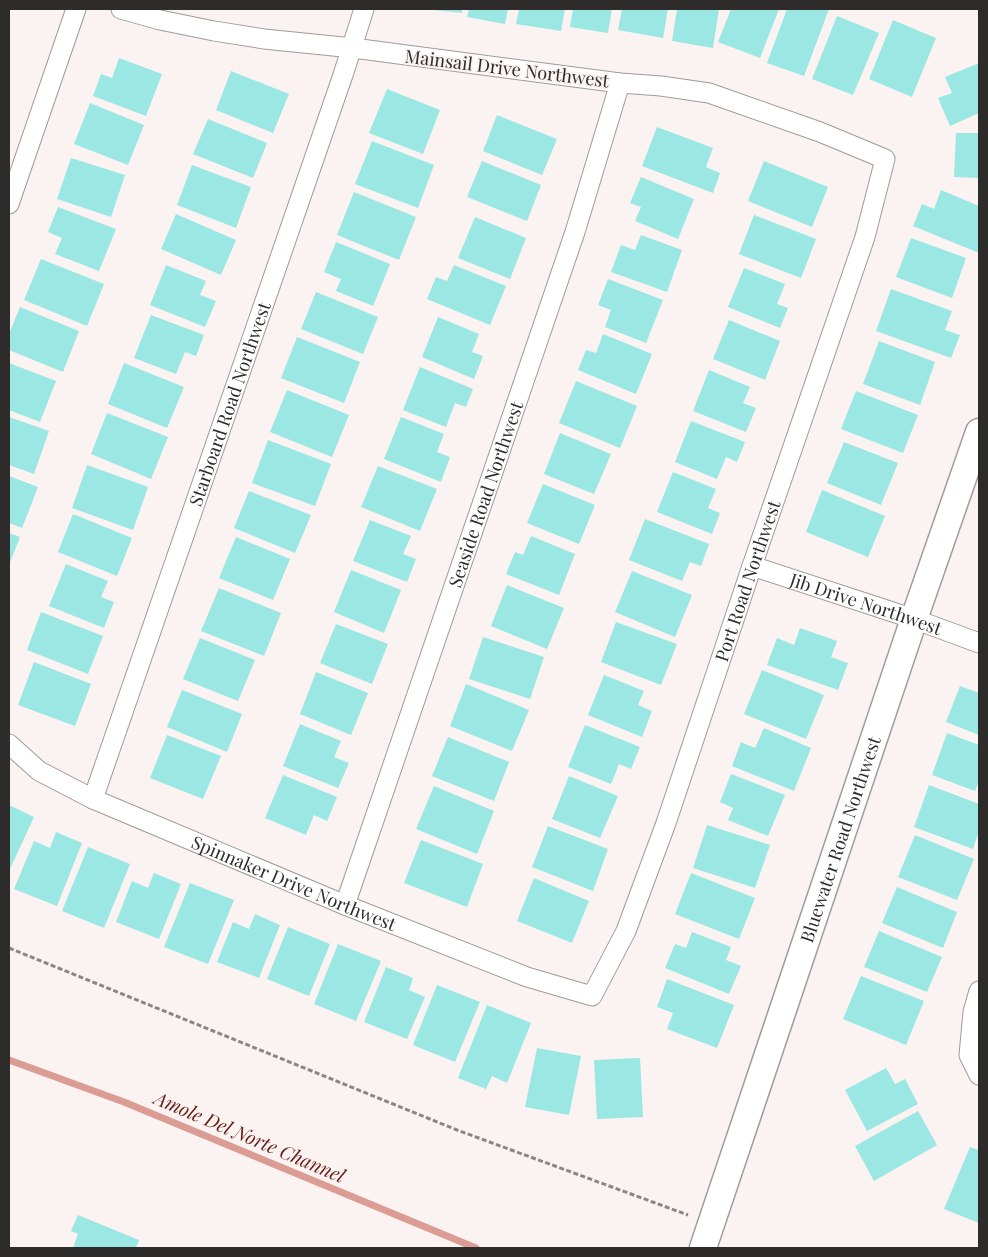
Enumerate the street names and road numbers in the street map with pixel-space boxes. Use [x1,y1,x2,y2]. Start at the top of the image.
street label: Mainsail Drive Northwest [404,44,611,92]
street label: Starboard Road Northwest [183,298,276,509]
street label: Seaside Road Northwest [442,398,528,590]
street label: Port Road Northwest [709,496,786,664]
street label: Jib Drive Northwest [786,567,946,640]
street label: Bluewater Road Northwest [794,733,886,946]
street label: Spinnaker Drive Northwest [188,830,400,936]

